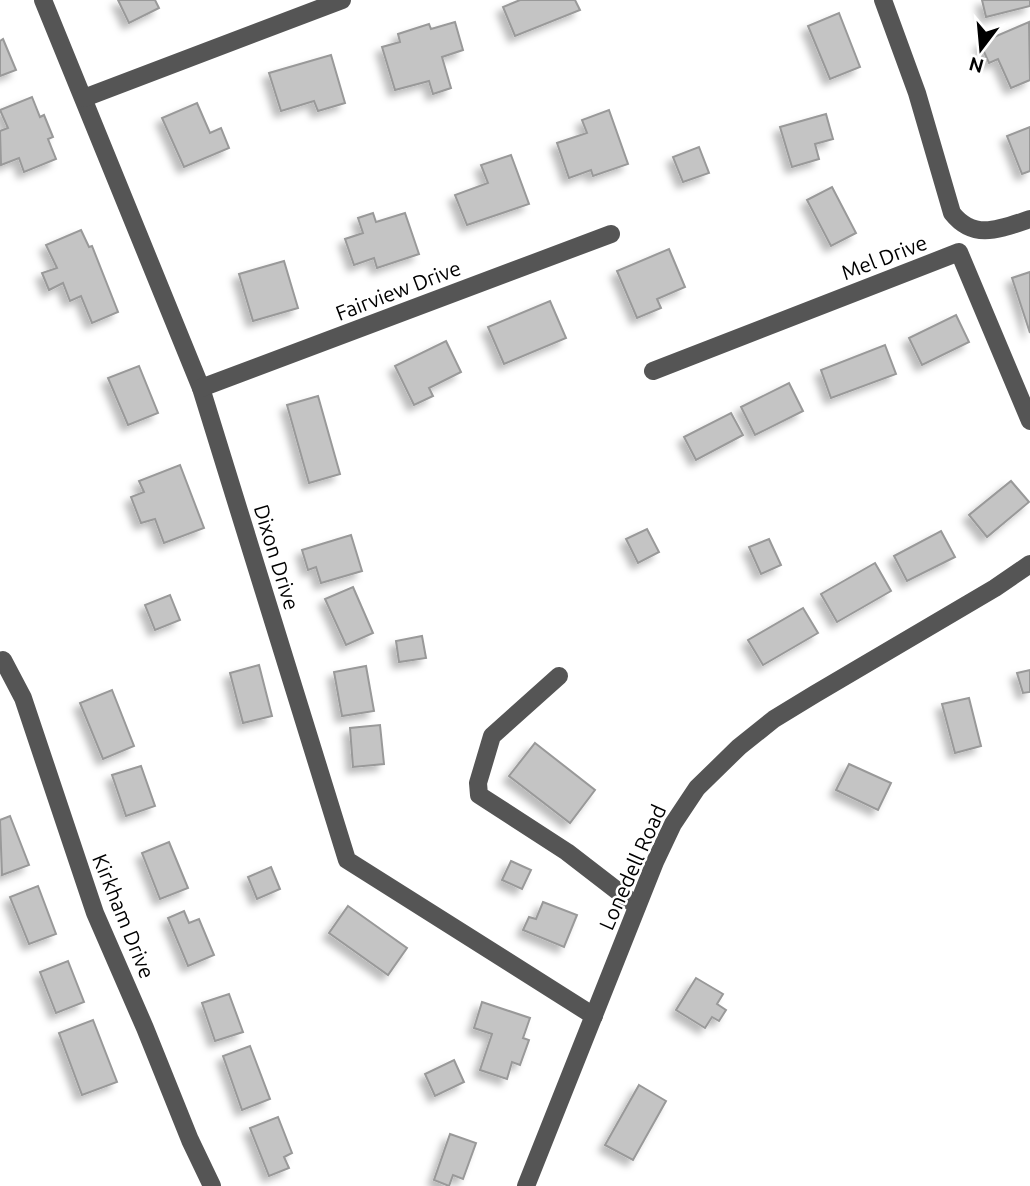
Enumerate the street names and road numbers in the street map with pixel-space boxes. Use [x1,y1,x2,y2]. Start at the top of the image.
street label: Mel Drive [838,230,930,284]
street label: Fairview Drive [332,255,464,325]
street label: Dixon Drive [250,501,304,613]
street label: Lonedell Road [594,801,670,933]
street label: Kirkham Drive [88,850,160,982]

